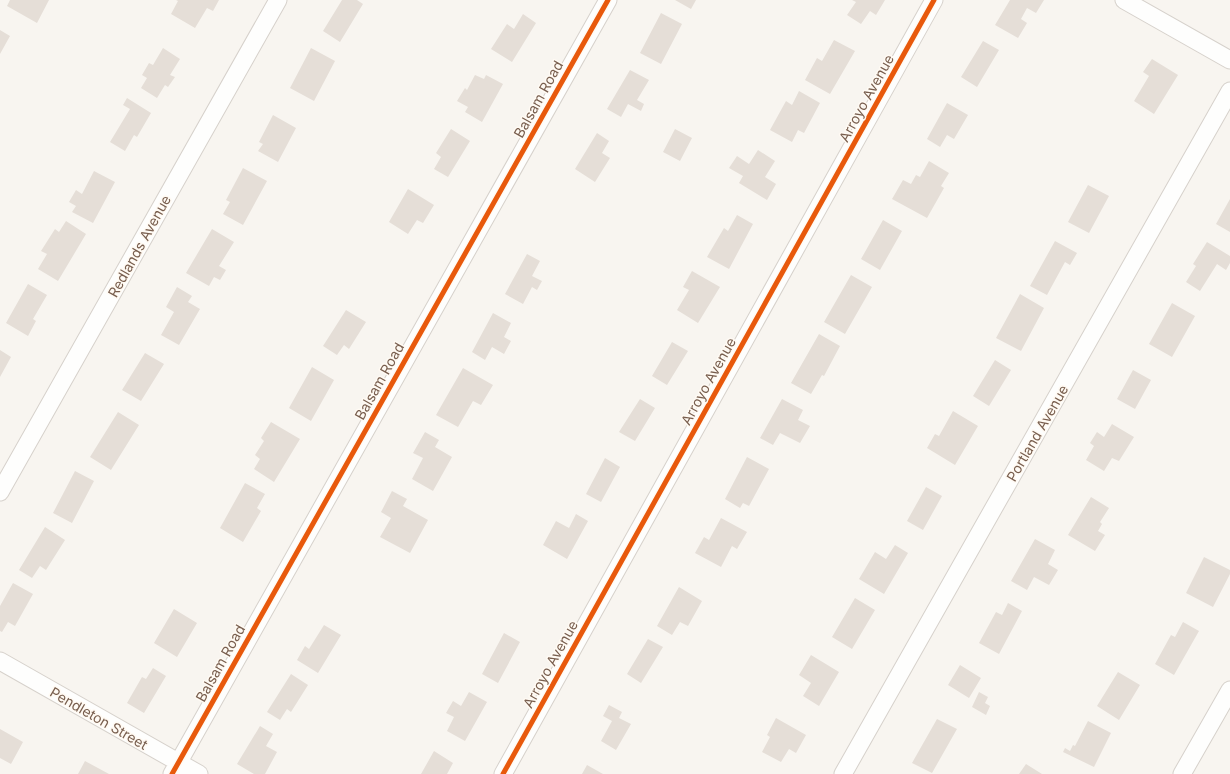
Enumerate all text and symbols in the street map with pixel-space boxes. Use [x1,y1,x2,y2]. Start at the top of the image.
street label: Arroyo Avenue [835,51,897,145]
street label: Balsam Road [510,57,566,141]
street label: Redlands Avenue [104,192,174,300]
street label: Arroyo Avenue [677,334,739,428]
street label: Balsam Road [351,339,407,423]
street label: Portland Avenue [1003,382,1071,484]
street label: Arroyo Avenue [519,617,581,711]
street label: Balsam Road [192,621,248,705]
street label: Pendleton Street [47,683,151,753]

